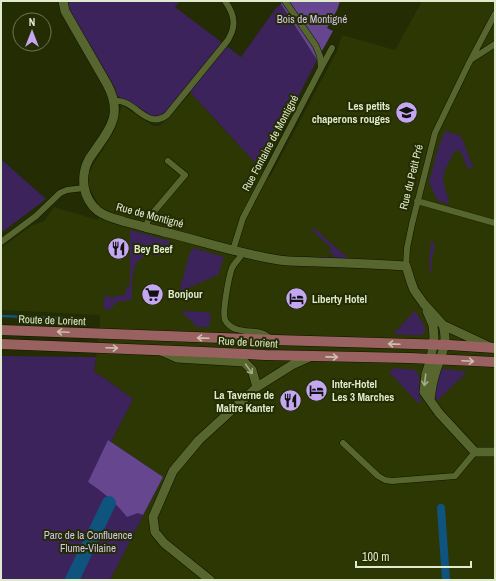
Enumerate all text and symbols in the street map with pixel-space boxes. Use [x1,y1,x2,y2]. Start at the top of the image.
north arrow [12,12,52,52]
park label: Bois de Montigné [277,12,347,26]
text: N [29,15,35,29]
street label: Rue Fontaine de Montigné [239,93,301,193]
place label: Les petits chaperons rouges [312,99,390,126]
school or university icon: Les petits chaperons rouges [393,99,419,125]
street label: Rue du Petit Pré [396,143,426,211]
street label: Rue de Montigné [115,199,185,231]
restaurant icon: Bey Beef [106,236,132,262]
place label: Bey Beef [134,242,173,256]
supermarket icon: Bonjour [140,281,166,307]
hotel icon: Liberty Hotel [284,286,310,312]
place label: Bonjour [168,287,203,301]
place label: Liberty Hotel [312,292,367,306]
street label: Route de Lorient [18,312,86,328]
one-way arrow [57,328,70,335]
street label: Rue de Lorient [218,333,279,351]
one-way arrow [197,334,210,342]
one-way arrow [388,340,401,348]
one-way arrow [105,345,118,352]
one-way arrow [325,353,338,361]
one-way arrow [461,357,474,364]
one-way arrow [245,364,253,375]
one-way arrow [421,373,429,386]
hotel icon: Inter-Hotel Les 3 Marches [304,377,330,403]
place label: Inter-Hotel Les 3 Marches [332,377,394,404]
place label: La Taverne de Maître Kanter [214,388,274,415]
restaurant icon: La Taverne de Maître Kanter [277,388,303,414]
park label: Parc de la Confluence Flume-Vilaine [44,528,132,555]
scale bar [356,543,471,569]
text: 100 m [362,549,389,565]

